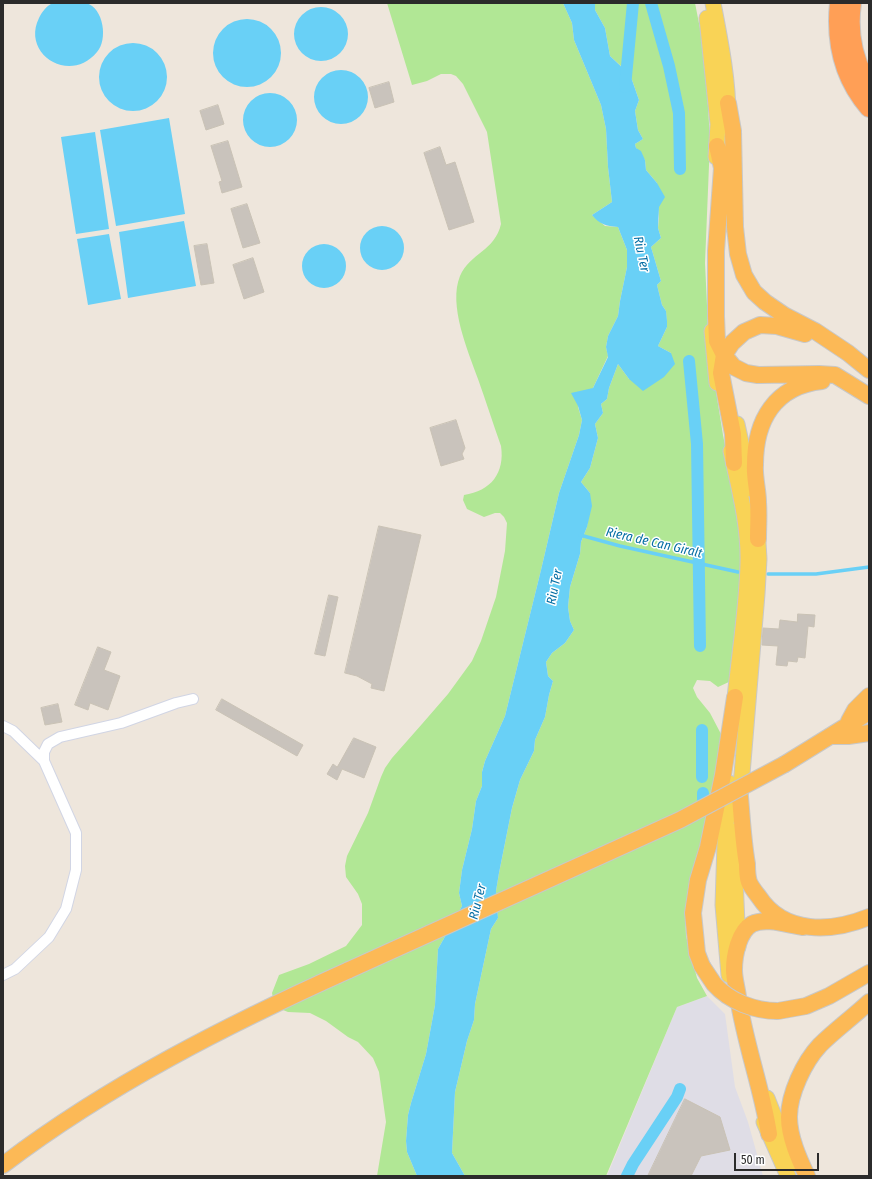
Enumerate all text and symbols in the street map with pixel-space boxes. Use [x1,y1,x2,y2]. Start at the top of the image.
water label: Riu Ter [630,235,652,273]
water label: Riera de Can Giralt [604,524,704,562]
water label: Riu Ter [544,568,566,606]
water label: Riu Ter [466,883,490,921]
scale bar [736,1145,821,1171]
text: 50 m [741,1153,765,1167]

